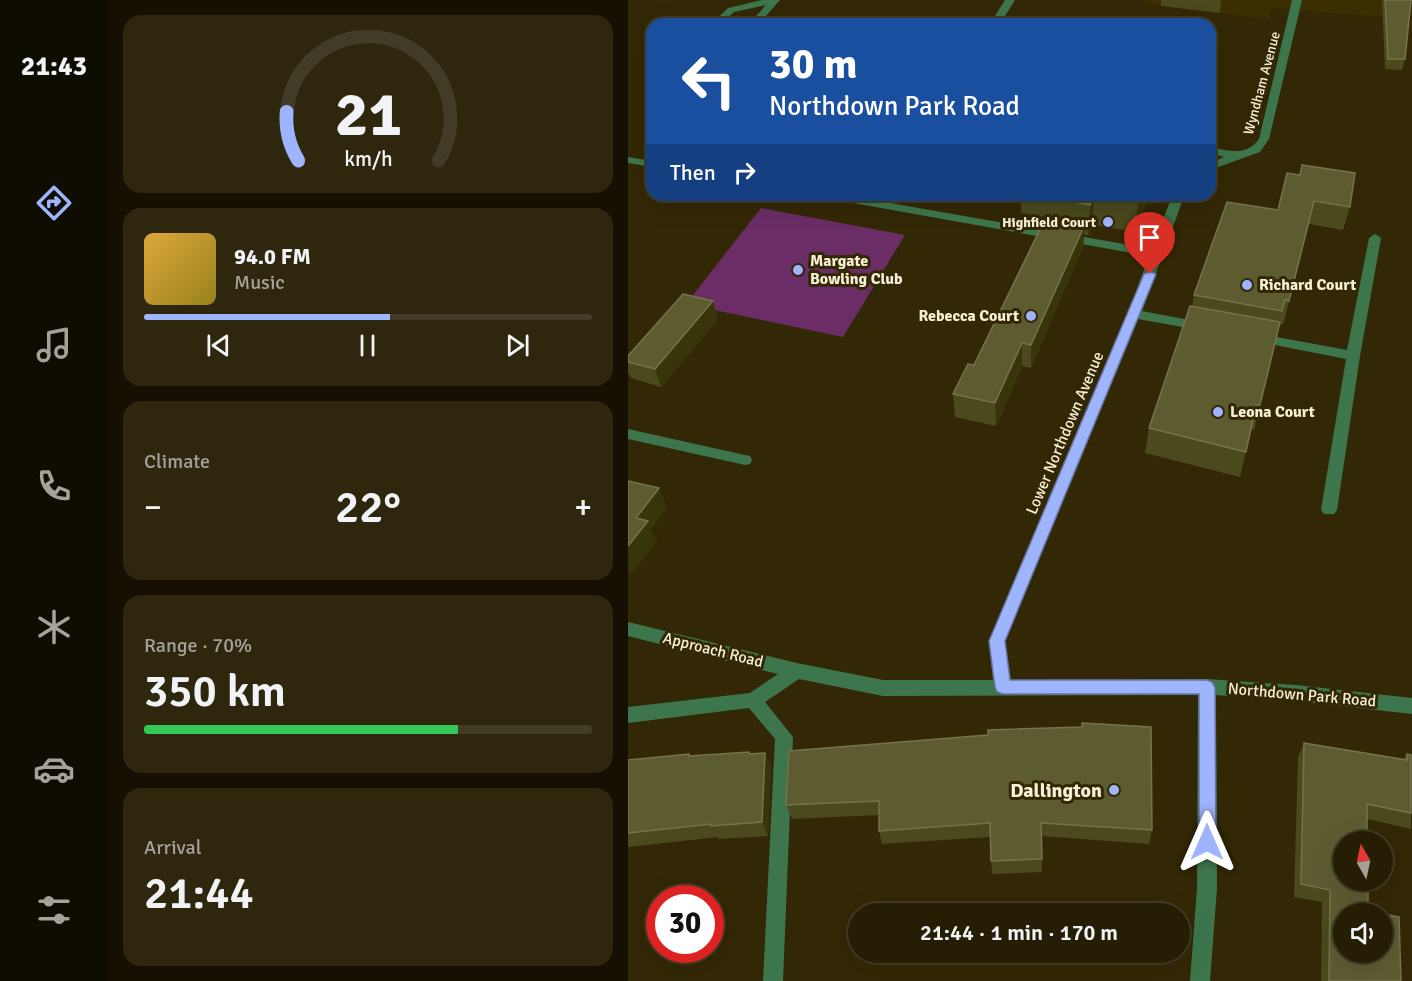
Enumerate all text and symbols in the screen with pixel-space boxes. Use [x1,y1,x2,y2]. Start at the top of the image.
street label: Wyndham Avenue [1240,30,1284,136]
text: 30 m [769,39,858,90]
icon: left [670,42,748,120]
text: 21:43 [21,50,87,83]
text: 21 [334,76,402,153]
text: Northdown Park Road [769,90,1020,123]
text: km/h [344,146,392,172]
icon: right [728,156,761,189]
text: Then [670,159,716,186]
icon: directions [33,182,75,224]
pin [1124,212,1175,274]
place label: Highfield Court [1002,214,1097,231]
marker: Highfield Court [1101,215,1115,229]
icon: arrive [1133,221,1166,254]
text: 94.0 FM [234,243,311,270]
place label: Margate Bowling Club [810,251,903,289]
marker: Margate Bowling Club [791,263,805,277]
text: Music [234,270,285,295]
place label: Richard Court [1259,275,1356,295]
marker: Richard Court [1240,278,1254,292]
place label: Rebecca Court [918,306,1019,326]
marker: Rebecca Court [1024,309,1038,323]
icon: music [33,324,75,366]
icon: previous [202,329,235,362]
icon: pause [351,329,384,362]
icon: next [501,329,534,362]
street label: Lower Northdown Avenue [1022,349,1108,517]
place label: Leona Court [1230,402,1315,422]
marker: Leona Court [1211,405,1225,419]
text: Climate [144,449,210,474]
icon: phone [33,465,75,507]
text: 22° [335,480,401,535]
text: − [144,487,162,528]
text: + [574,487,592,528]
icon: climate [33,606,75,648]
street label: Approach Road [661,628,765,672]
text: Range · 70% [144,633,252,658]
text: 350 km [144,664,286,719]
street label: Northdown Park Road [1227,679,1377,711]
icon: car [33,748,75,790]
place label: Dallington [1010,778,1102,803]
marker: Dallington [1107,783,1121,797]
position arrow [1175,810,1239,874]
north arrow [1333,831,1393,891]
map controls [1333,831,1393,963]
text: Arrival [144,835,202,860]
text: 21:44 [144,866,254,921]
speed limit sign: 30 [646,885,724,963]
icon: filters [33,889,75,931]
button: sound [1333,903,1393,963]
text: 21:44 · 1 min · 170 m [920,919,1118,946]

